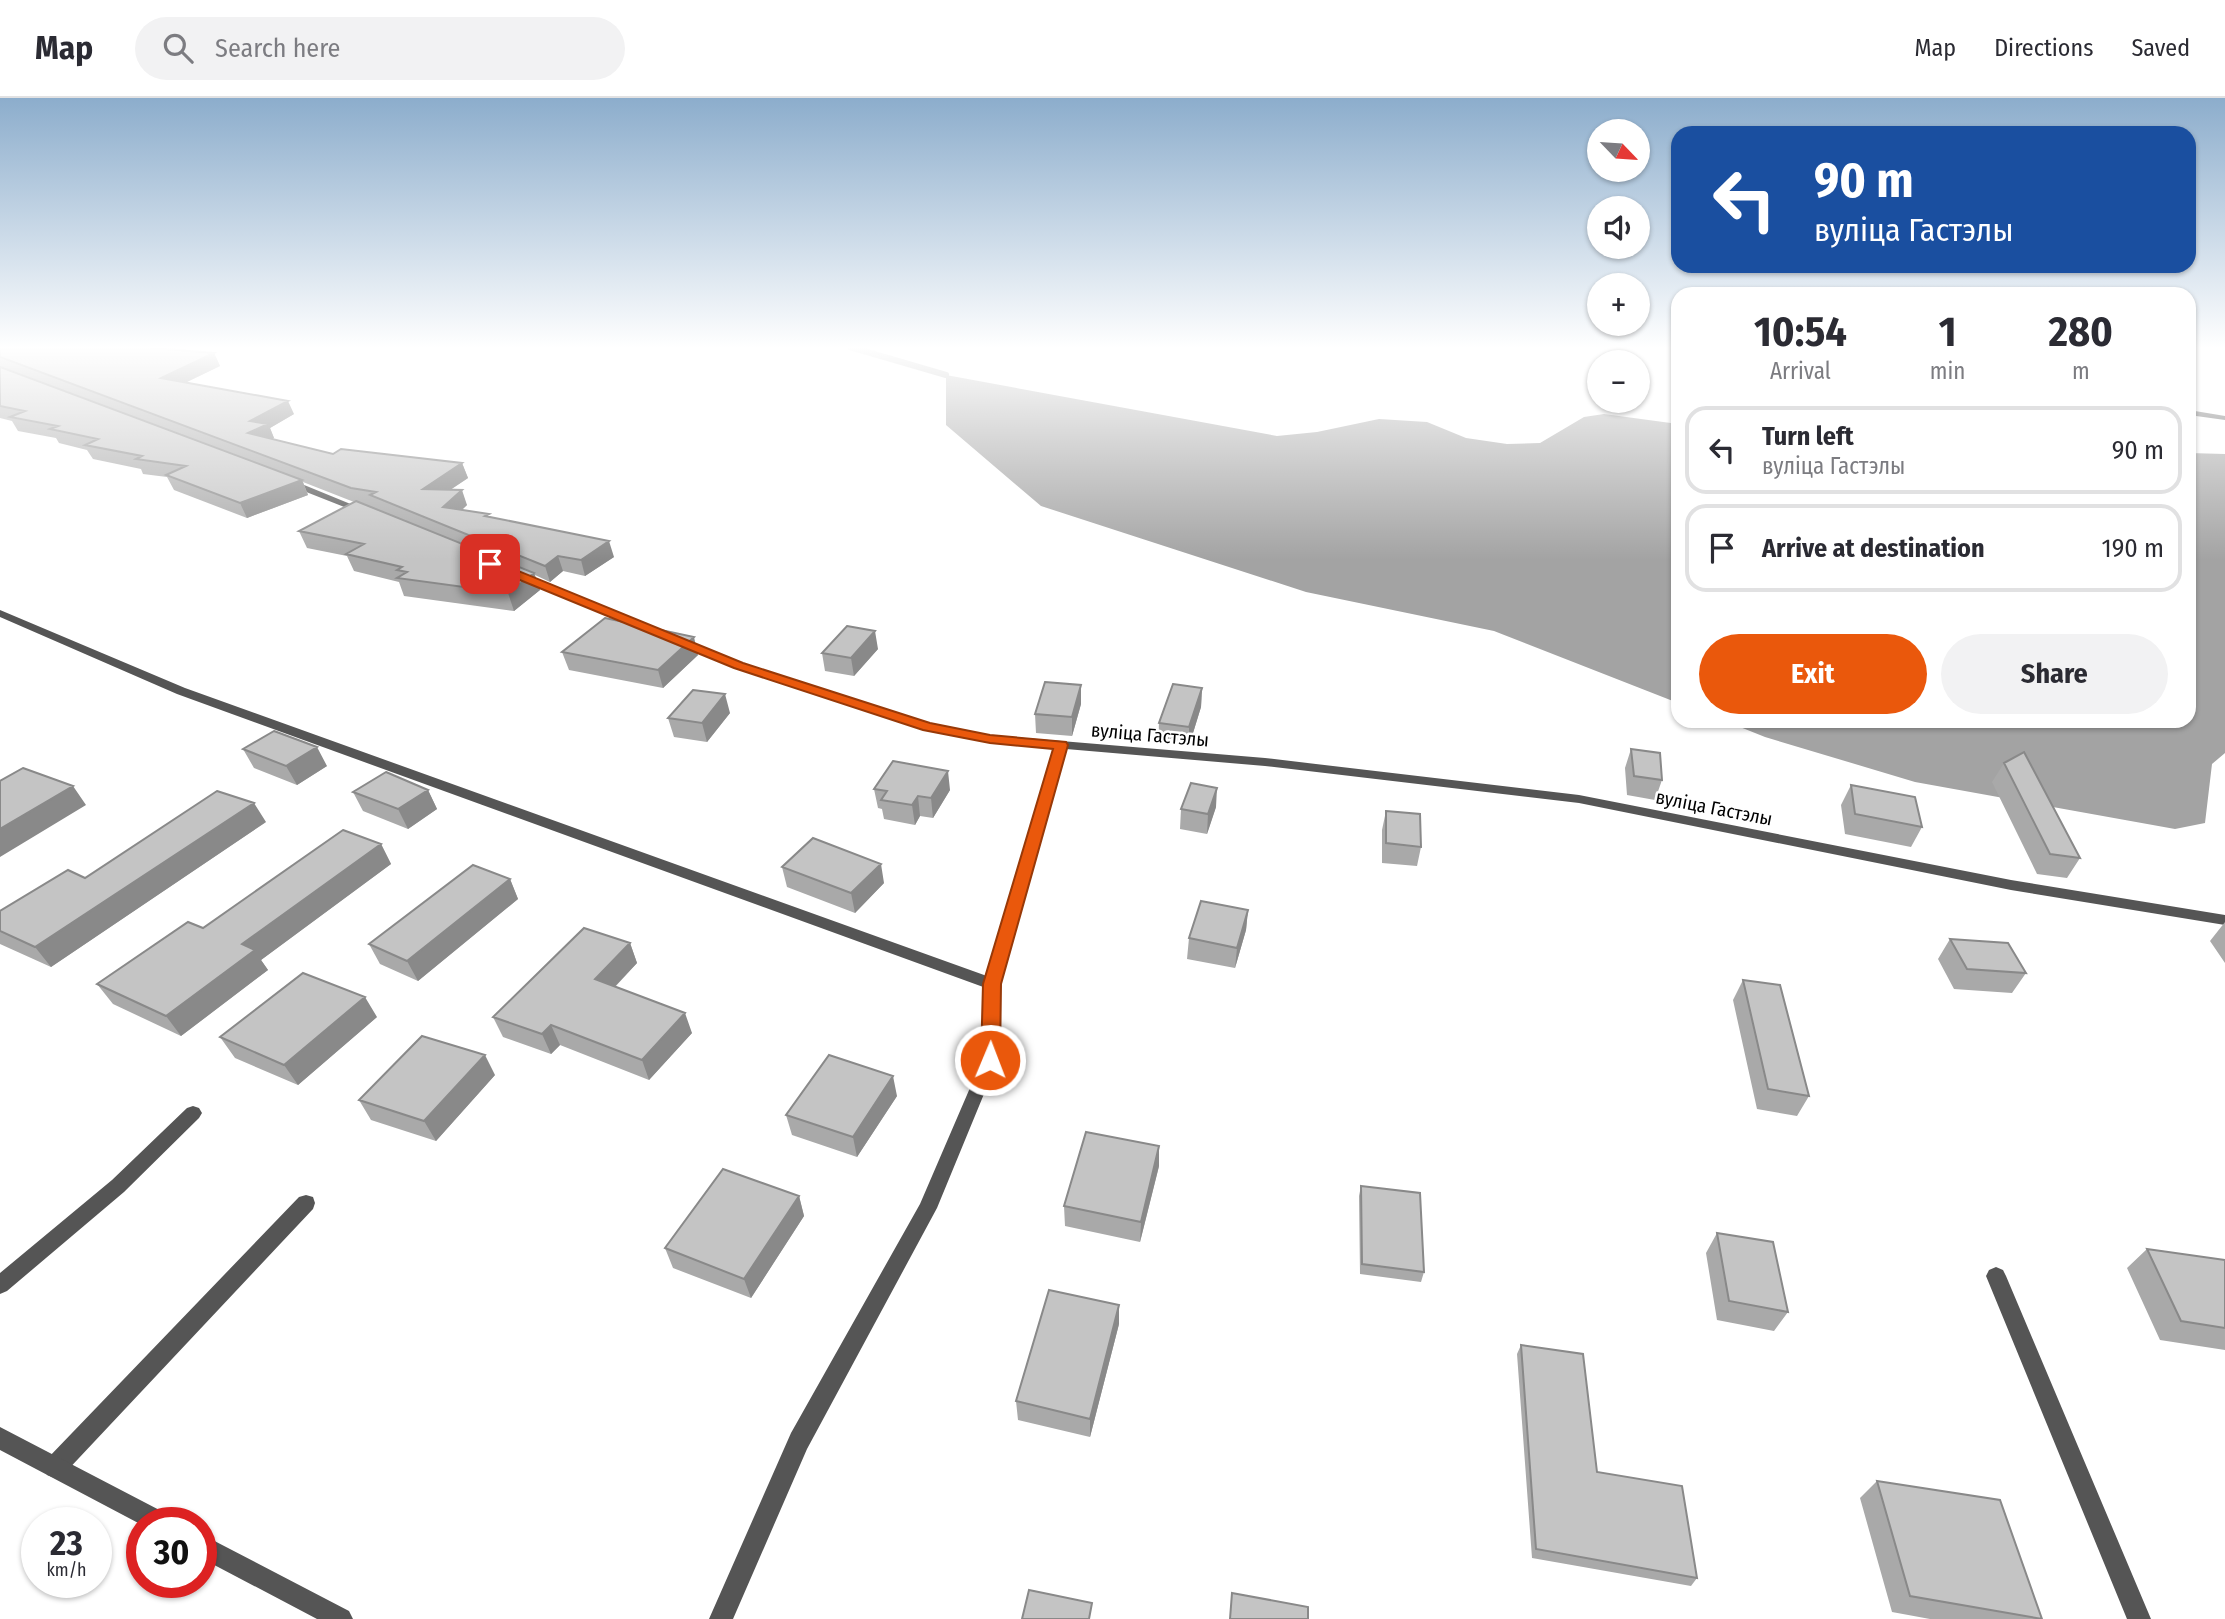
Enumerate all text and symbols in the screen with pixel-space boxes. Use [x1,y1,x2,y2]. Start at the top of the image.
search box [135,17,625,80]
text: Map [35,28,93,68]
icon: search [159,29,197,67]
text: Search here [215,33,340,64]
text: Map [1915,34,1956,62]
text: Directions [1994,34,2093,62]
text: Saved [2131,34,2190,62]
north arrow [1587,119,1650,182]
map controls [1587,119,1650,413]
text: 90 m [1814,151,1914,210]
icon: left [1699,154,1790,245]
button: sound [1587,196,1650,259]
text: вуліца Гастэлы [1814,211,2014,249]
button: + [1587,273,1650,336]
text: 10:54 [1754,307,1847,357]
text: 1 [1939,307,1957,357]
text: 280 [2048,307,2113,357]
button: − [1587,350,1650,413]
text: Arrival [1770,357,1831,385]
text: min [1930,357,1965,385]
text: m [2072,357,2090,385]
text: Turn left [1762,421,1854,452]
icon: left [1703,431,1741,469]
text: 90 m [2112,435,2164,466]
text: вуліца Гастэлы [1762,452,1905,480]
icon: arrive [1703,529,1741,567]
text: Arrive at destination [1762,533,1985,564]
text: 190 m [2102,533,2164,564]
pin [460,534,520,594]
icon: arrive [471,545,509,583]
button: Exit [1699,634,1927,714]
button: Share [1941,634,2168,714]
street label: вуліца Гастэлы [1090,718,1210,752]
street label: вуліца Гастэлы [1654,785,1774,831]
position arrow [953,1023,1027,1097]
speed limit sign: 30 [126,1507,217,1598]
text: 23 [50,1522,83,1564]
text: km/h [46,1559,87,1581]

